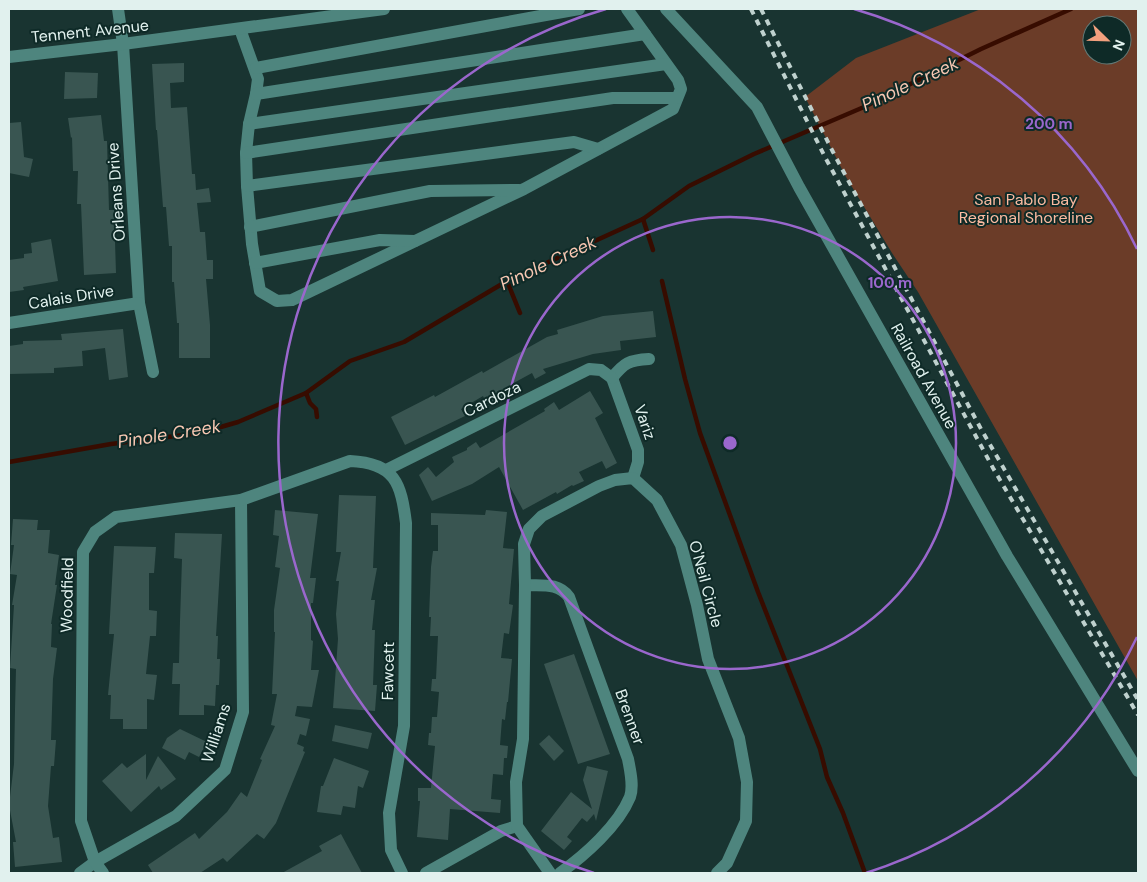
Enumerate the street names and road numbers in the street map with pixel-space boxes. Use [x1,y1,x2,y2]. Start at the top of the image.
street label: Tennent Avenue [30,14,150,48]
street label: Orleans Drive [102,142,130,242]
street label: Calais Drive [27,280,115,314]
street label: Railroad Avenue [886,319,962,433]
street label: Cardoza [460,376,524,422]
street label: Variz [629,402,661,442]
street label: O'Neil Circle [684,538,728,630]
street label: Woodfield [56,557,78,633]
street label: Fawcett [377,641,399,701]
street label: Brenner [610,686,650,748]
street label: Williams [197,701,235,765]

